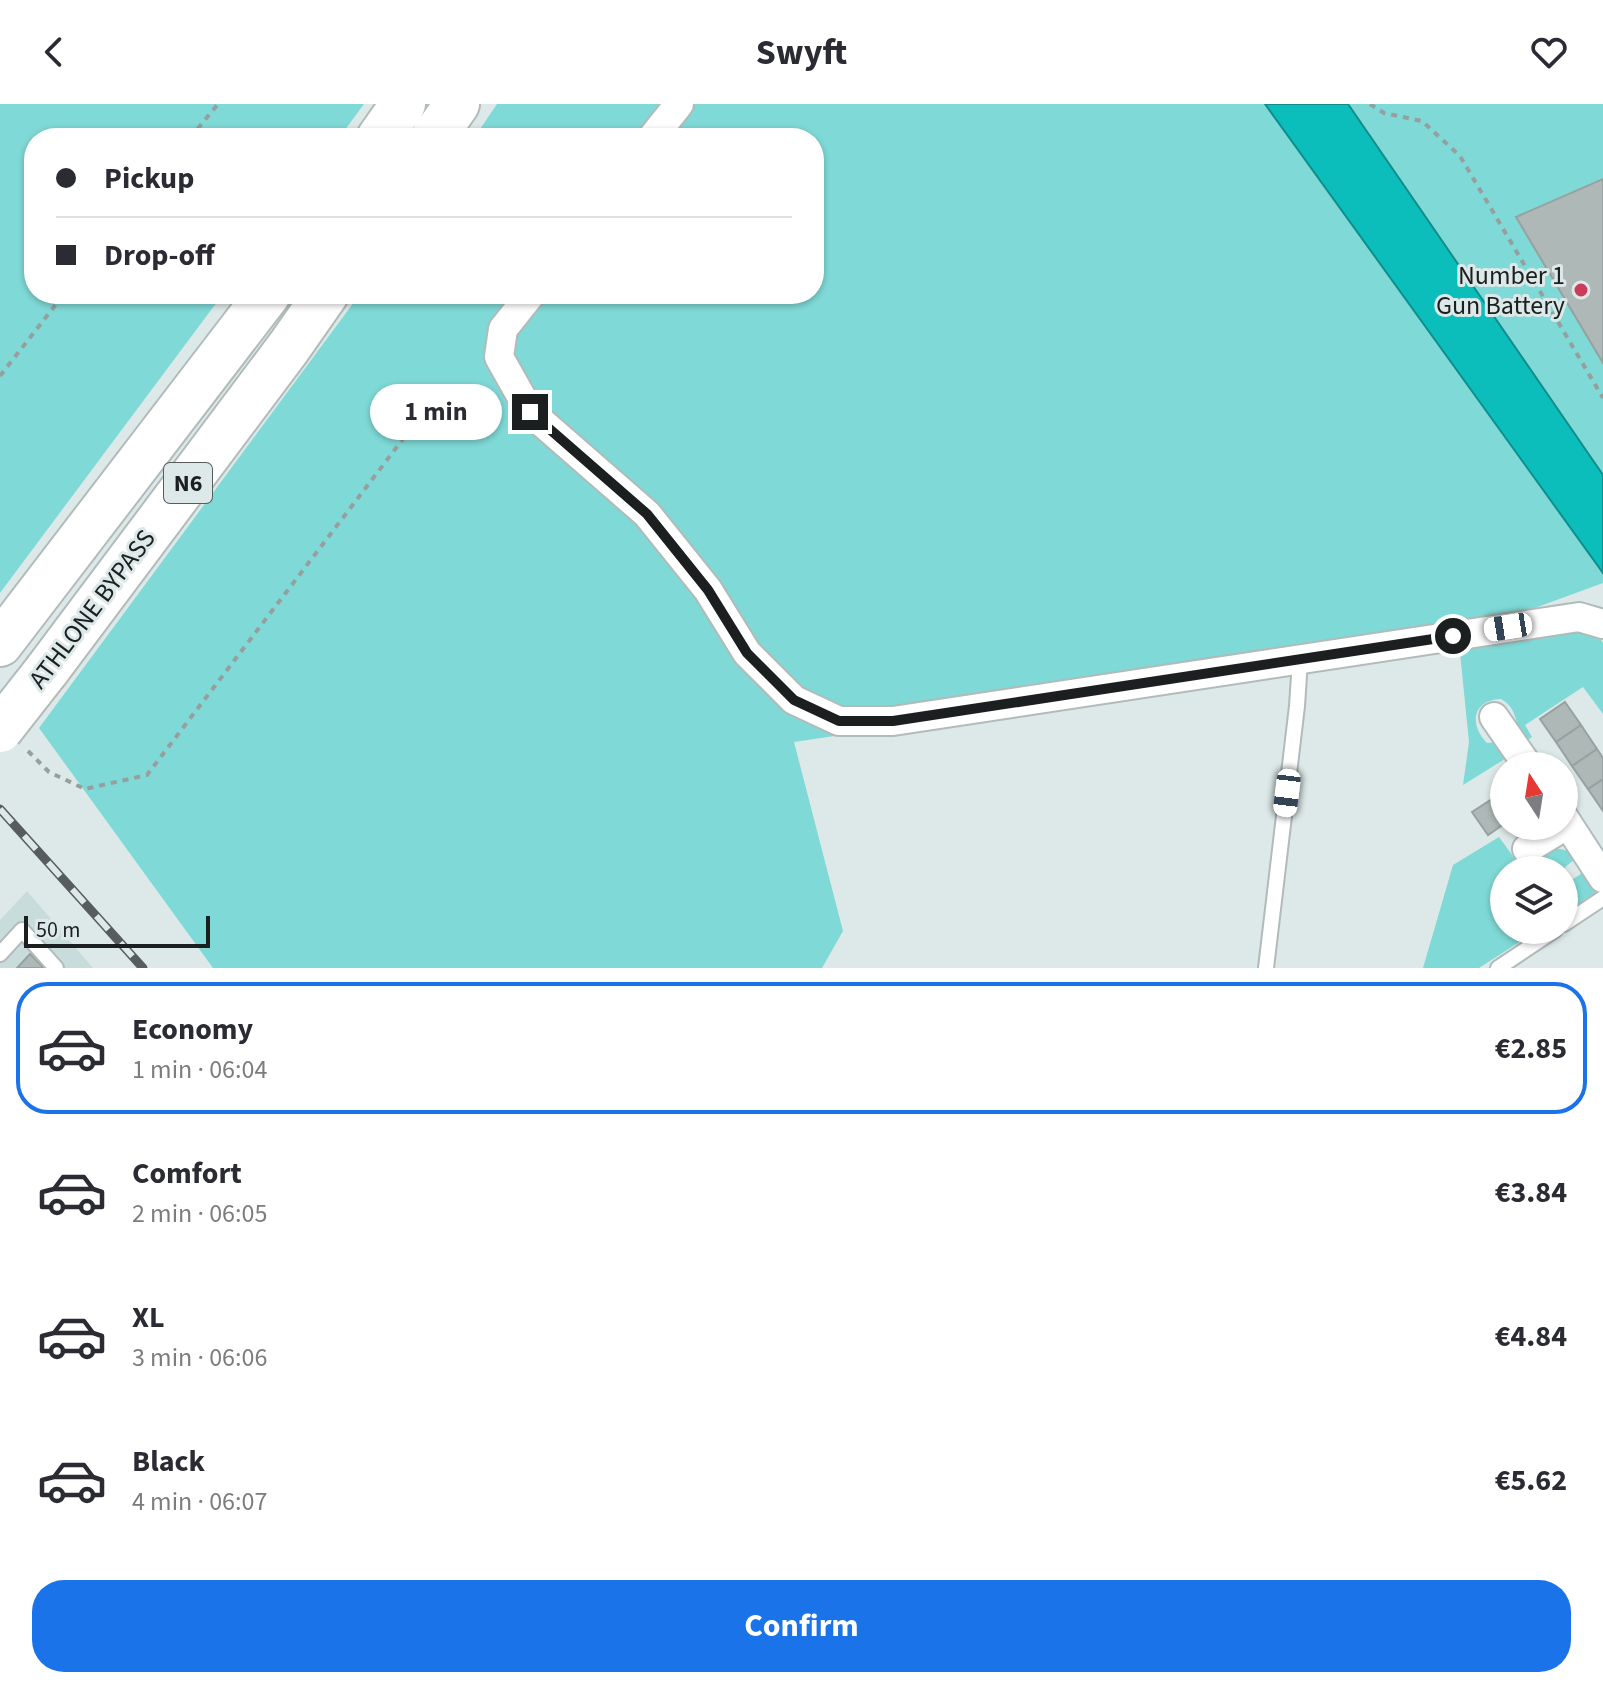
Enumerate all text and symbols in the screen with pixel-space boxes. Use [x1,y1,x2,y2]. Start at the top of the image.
text: Swyft [756,27,847,78]
icon: back [32,30,76,74]
icon: heart [1527,30,1571,74]
text: Pickup [104,157,194,200]
text: Drop-off [104,234,215,277]
place label: Number 1 Gun Battery [1436,257,1565,324]
marker: Number 1 Gun Battery [1572,281,1590,299]
callout: 1 min [370,384,502,440]
text: 1 min [404,393,468,430]
route end [512,394,548,430]
road number: N6 [164,463,212,503]
street label: ATHLONE BYPASS [20,522,164,696]
car [1482,611,1534,643]
route start [1435,618,1471,654]
north arrow [1490,752,1578,840]
map controls [1490,752,1578,944]
car [1272,768,1302,818]
button: layers [1490,856,1578,944]
scale bar [24,912,210,948]
text: 50 m [36,914,81,946]
text: Economy [132,1008,253,1051]
icon: car [36,1012,108,1084]
text: €2.85 [1495,1027,1567,1070]
text: 1 min · 06:04 [132,1051,267,1088]
text: Comfort [132,1152,242,1195]
icon: car [36,1156,108,1228]
text: €3.84 [1495,1171,1567,1214]
text: 2 min · 06:05 [132,1195,267,1232]
text: XL [132,1296,165,1339]
icon: car [36,1300,108,1372]
text: €4.84 [1495,1315,1567,1358]
text: 3 min · 06:06 [132,1339,267,1376]
text: Black [132,1440,205,1483]
icon: car [36,1444,108,1516]
text: €5.62 [1495,1459,1567,1502]
text: 4 min · 06:07 [132,1483,267,1520]
button: Confirm [32,1580,1571,1672]

